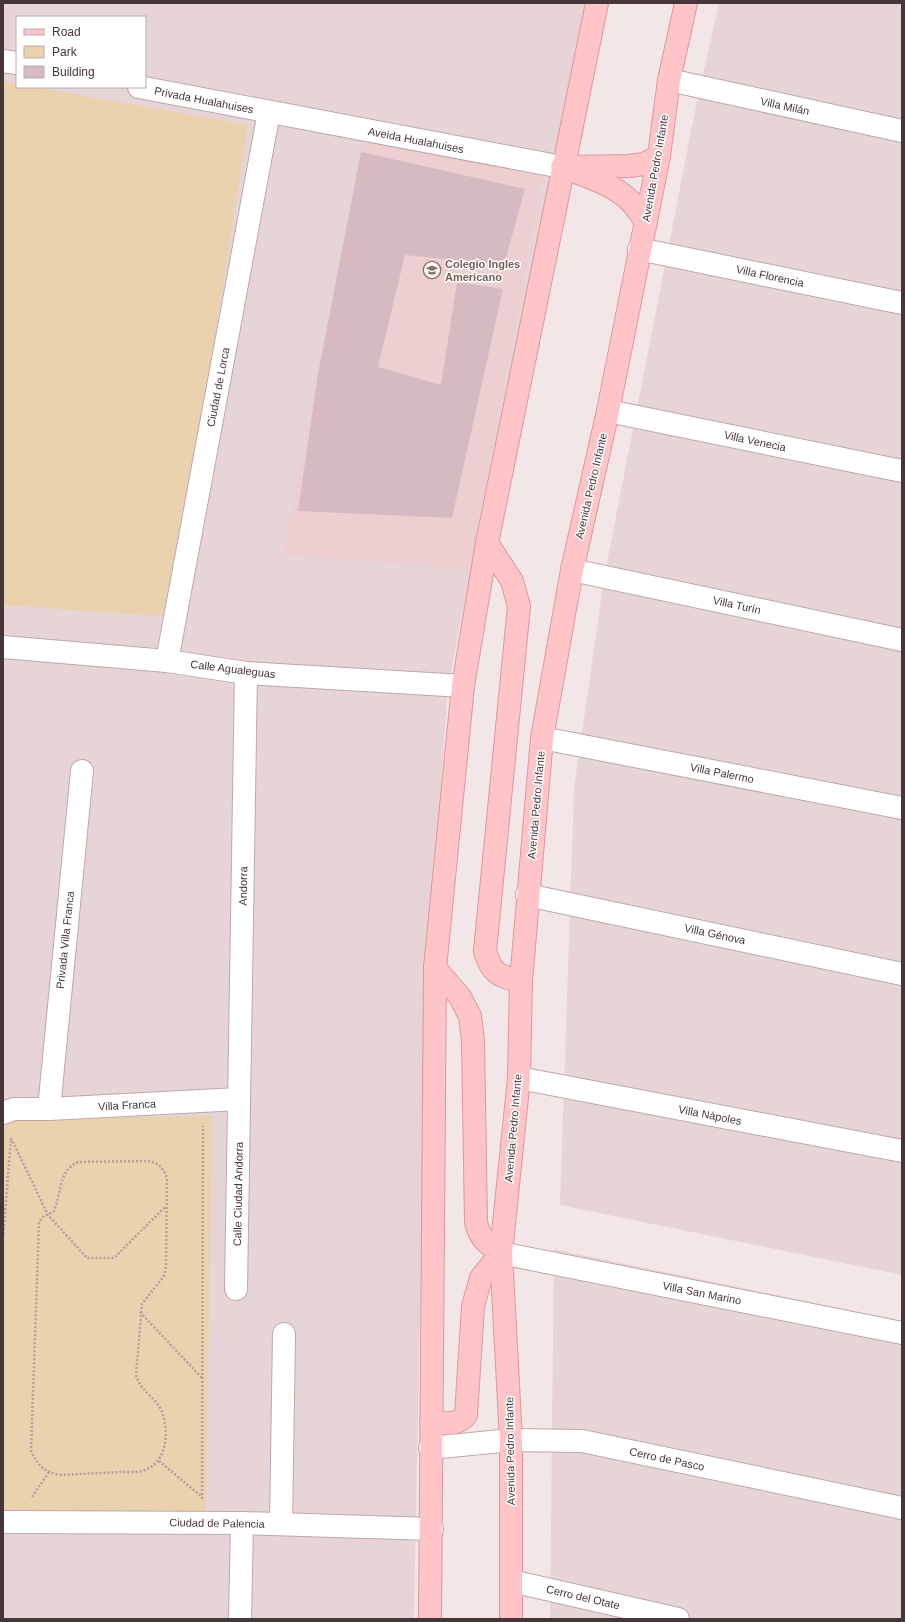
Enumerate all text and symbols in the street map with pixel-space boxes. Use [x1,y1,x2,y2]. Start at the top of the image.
legend [16,16,146,88]
text: Road [52,25,81,39]
text: Park [52,45,78,59]
text: Building [52,65,95,79]
street label: Privada Hualahuises [153,84,255,116]
street label: Villa Milán [759,95,811,117]
street label: Avenida Pedro Infante [640,113,670,223]
street label: Aveida Hualahuises [367,125,465,155]
place label: Colegio Ingles Americano [445,258,520,283]
school or university icon: Colegio Ingles Americano [422,260,442,280]
street label: Villa Florencia [735,263,806,289]
street label: Ciudad de Lorca [204,345,232,428]
street label: Villa Venecia [723,429,788,454]
street label: Avenida Pedro Infante [573,432,609,540]
street label: Villa Turín [712,594,762,616]
street label: Calle Agualeguas [190,658,277,680]
street label: Avenida Pedro Infante [525,750,547,860]
street label: Villa Palermo [689,761,755,785]
street label: Andorra [237,865,249,906]
street label: Privada Villa Franca [54,890,76,989]
street label: Villa Génova [683,922,748,947]
street label: Avenida Pedro Infante [502,1073,524,1183]
street label: Villa Franca [98,1097,157,1113]
street label: Villa Nápoles [677,1103,743,1127]
street label: Calle Ciudad Andorra [231,1141,245,1246]
street label: Villa San Marino [662,1279,742,1307]
street label: Avenida Pedro Infante [503,1397,517,1505]
street label: Cerro de Pasco [628,1445,706,1473]
street label: Ciudad de Palencia [169,1516,266,1530]
street label: Cerro del Otate [545,1583,621,1611]

